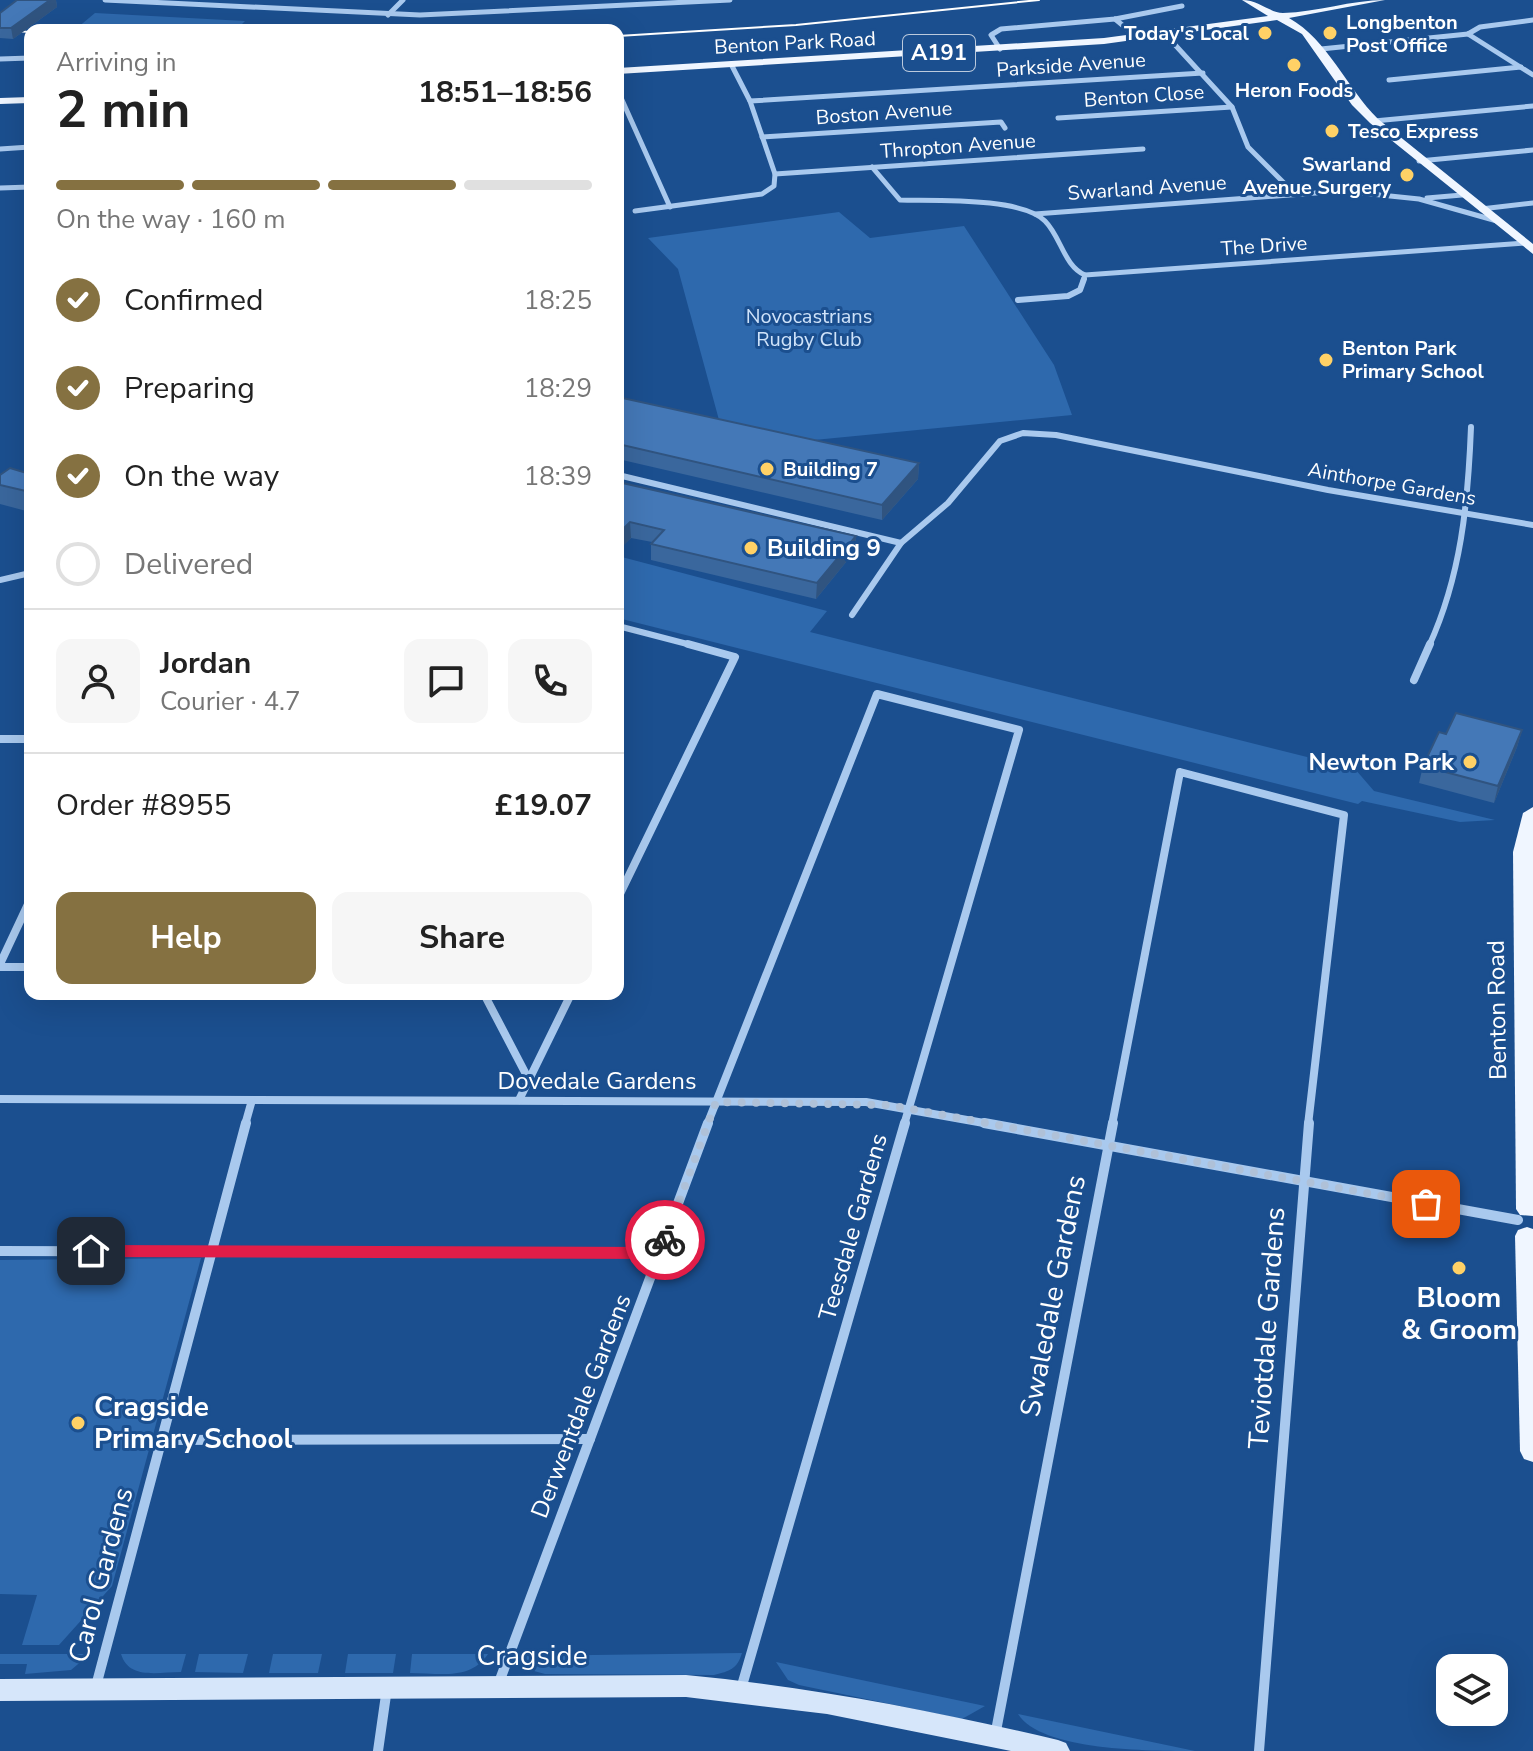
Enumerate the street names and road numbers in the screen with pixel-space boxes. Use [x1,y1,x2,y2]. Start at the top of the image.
street label: Benton Park Road [714,25,876,61]
road number: A191 [903,35,975,71]
street label: Parkside Avenue [995,46,1147,84]
street label: Benton Close [1083,78,1205,114]
street label: Boston Avenue [815,95,953,131]
street label: Thropton Avenue [879,127,1037,165]
street label: Swarland Avenue [1067,169,1227,207]
street label: The Drive [1220,230,1308,262]
street label: Ainthorpe Gardens [1306,456,1478,512]
street label: Benton Road [1480,940,1514,1080]
street label: Dovedale Gardens [497,1065,697,1097]
street label: Teesdale Gardens [811,1130,895,1324]
street label: Swaledale Gardens [1011,1172,1095,1420]
street label: Teviotdale Gardens [1240,1206,1294,1450]
street label: Derwentdale Gardens [523,1289,639,1523]
street label: Carol Gardens [59,1483,143,1667]
street label: Cragside [476,1637,588,1675]

